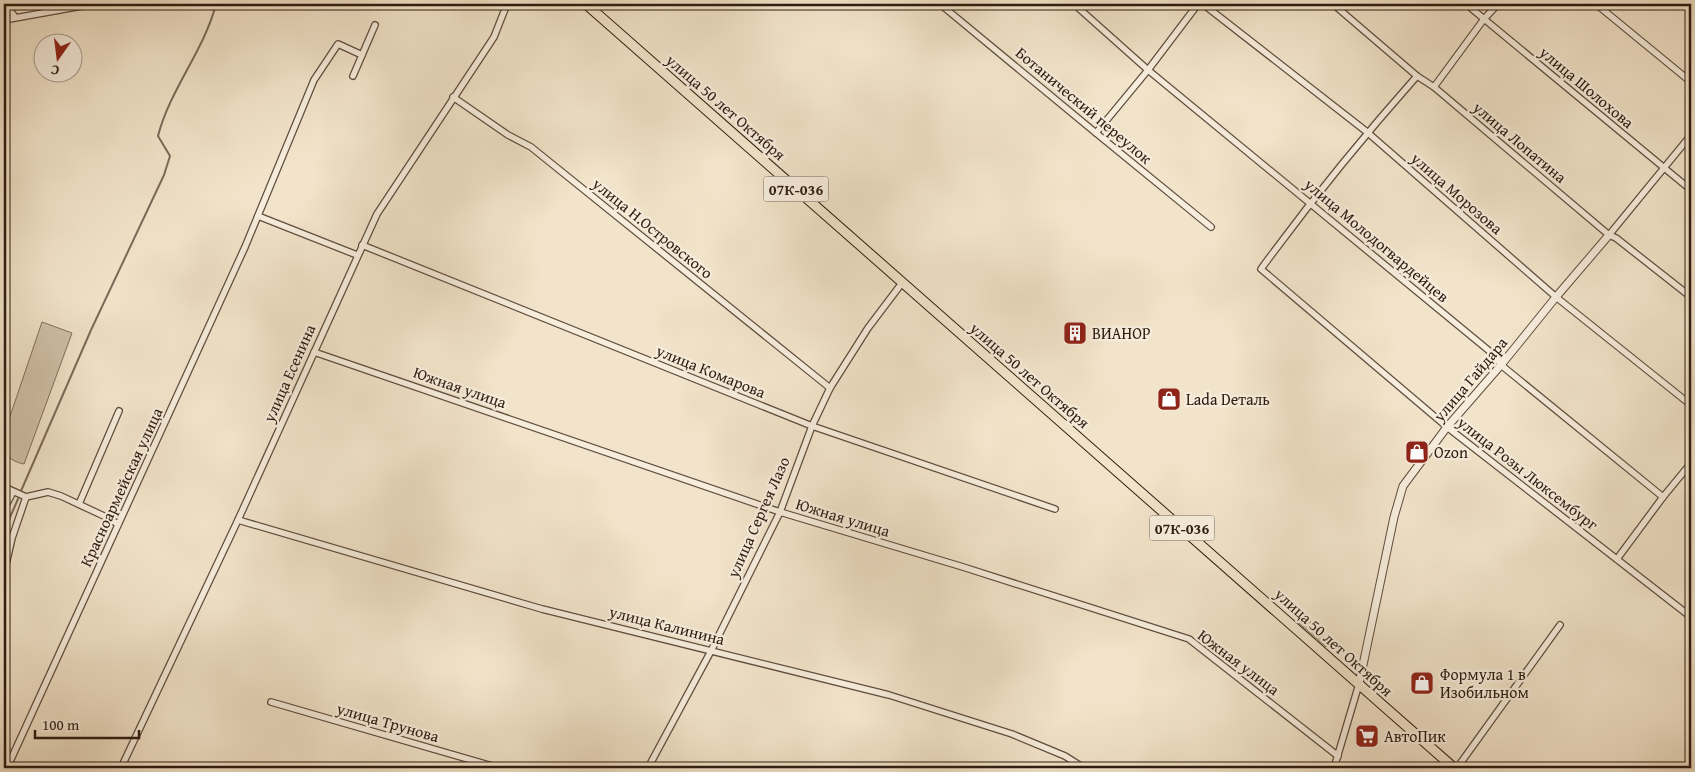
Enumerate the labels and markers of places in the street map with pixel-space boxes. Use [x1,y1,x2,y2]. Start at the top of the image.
building icon: ВИАНОР [1062,320,1088,346]
place label: ВИАНОР [1092,321,1151,345]
shop icon: Lada Dеталь [1156,386,1182,412]
place label: Lada Dеталь [1186,387,1270,411]
shop icon: Ozon [1404,439,1430,465]
place label: Ozon [1434,440,1468,464]
place label: Формула 1 в Изобильном [1440,662,1529,704]
shop icon: Формула 1 в Изобильном [1409,670,1435,696]
supermarket icon: АвтоПик [1354,723,1380,749]
place label: АвтоПик [1384,724,1446,748]

